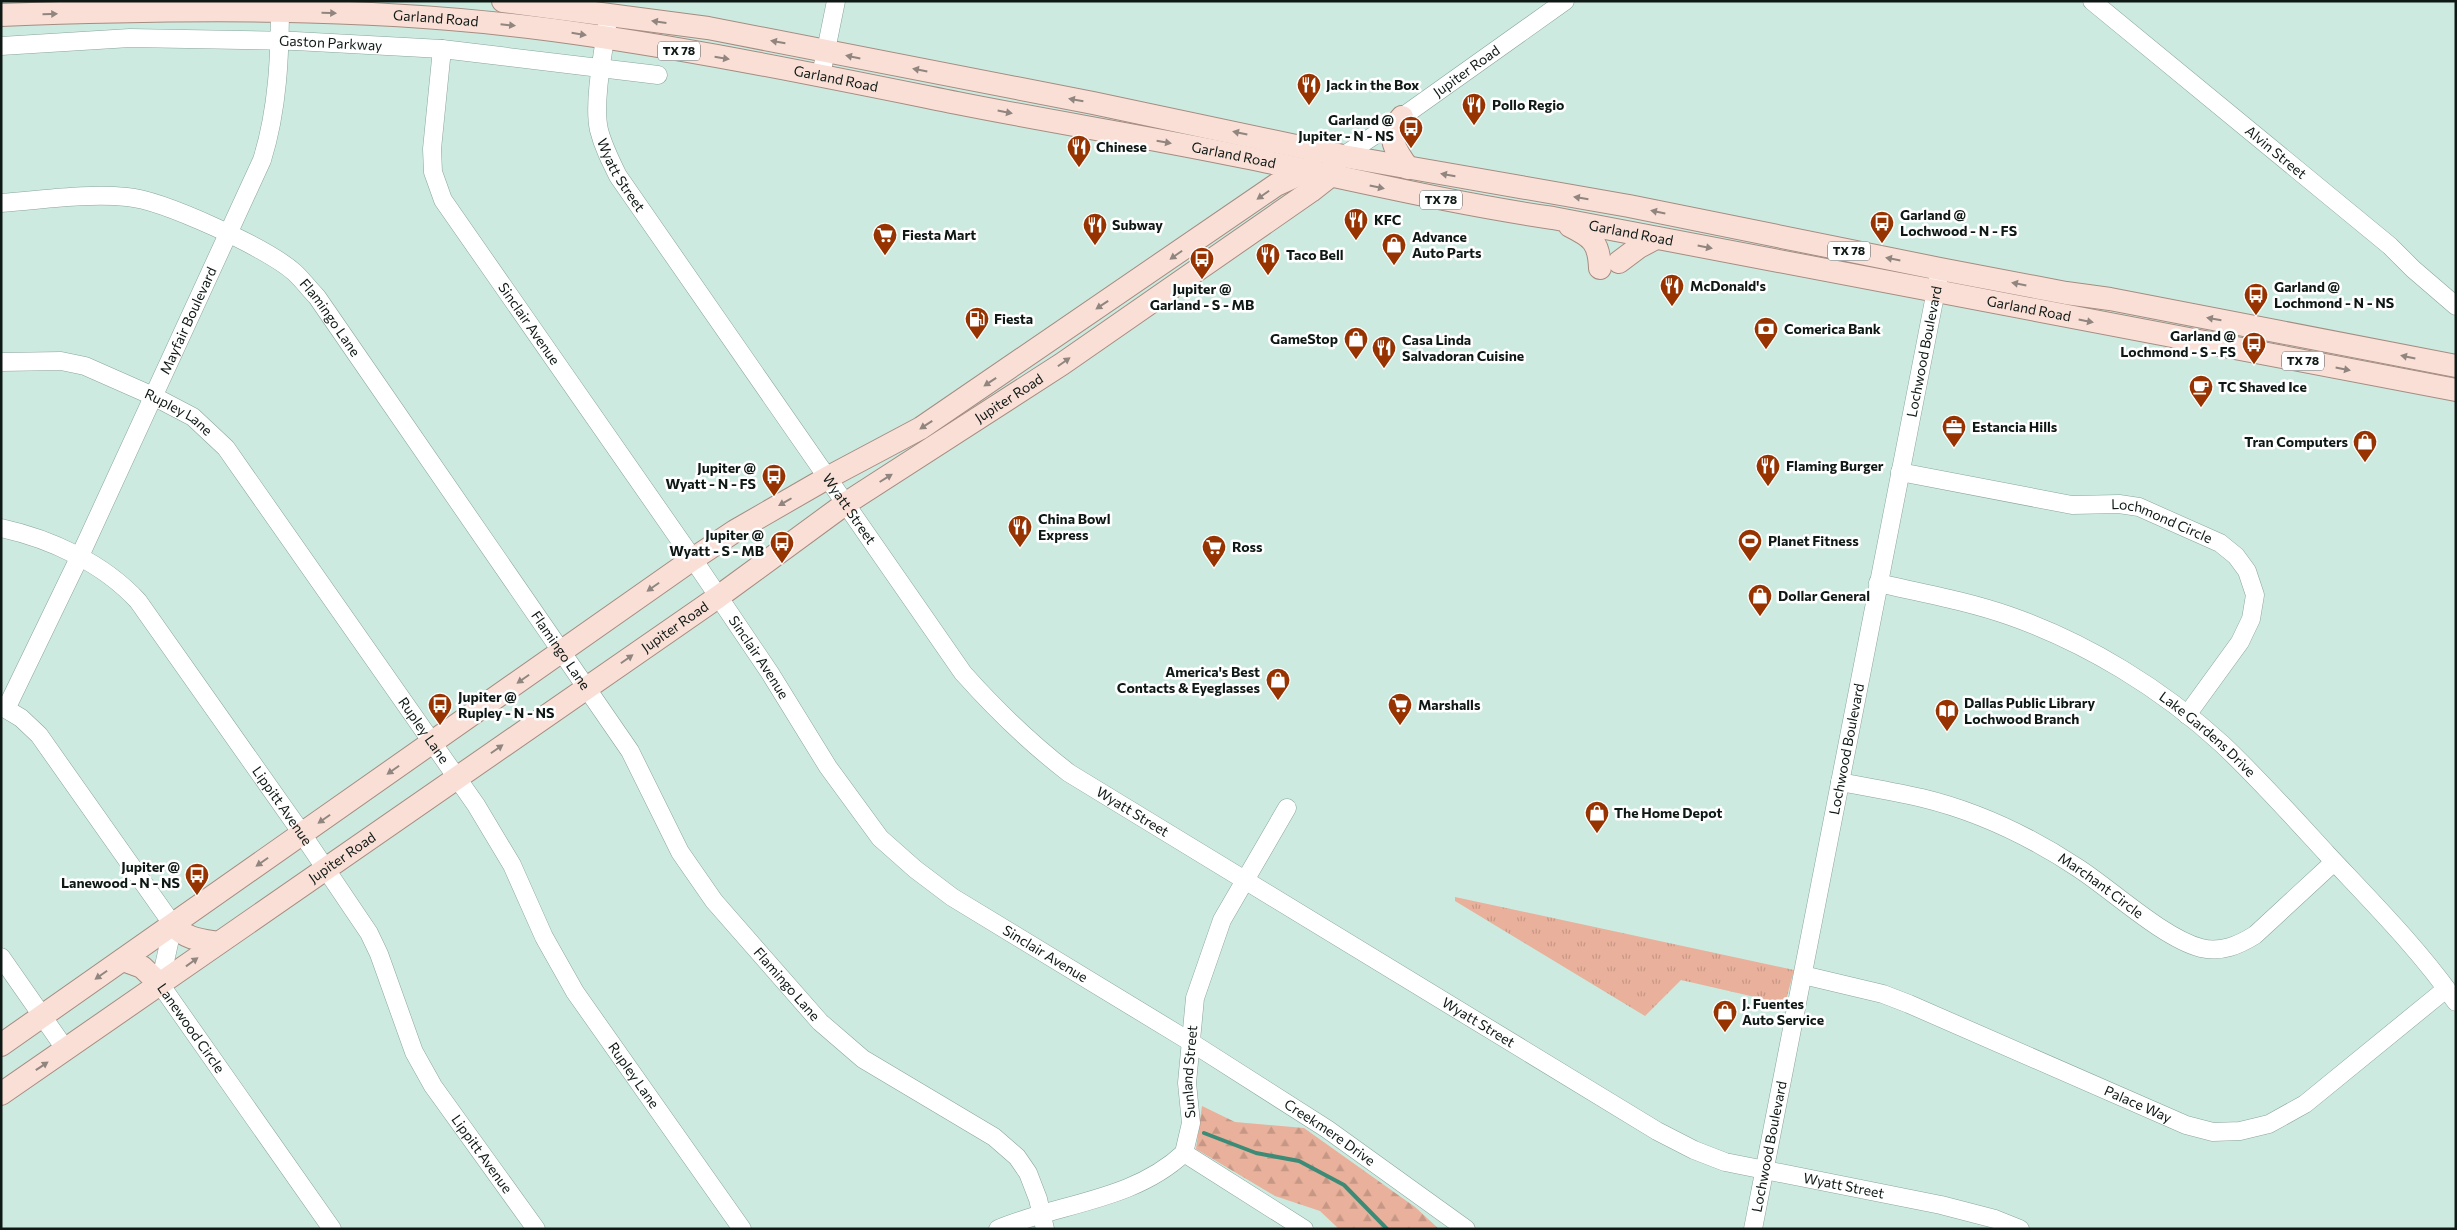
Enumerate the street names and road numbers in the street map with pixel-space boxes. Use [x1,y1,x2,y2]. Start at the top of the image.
street label: Garland Road [393,6,479,30]
street label: Gaston Parkway [279,32,383,54]
road number: TX 78 [658,41,700,60]
street label: Jupiter Road [1430,41,1503,100]
street label: Garland Road [792,62,880,95]
street label: Alvin Street [2242,122,2310,182]
street label: Wyatt Street [594,136,649,215]
street label: Garland Road [1190,138,1277,171]
road number: TX 78 [1420,190,1462,210]
street label: Garland Road [1588,216,1675,249]
road number: TX 78 [1828,242,1870,260]
street label: Mayfair Boulevard [156,264,220,377]
street label: Flamingo Lane [297,275,364,359]
street label: Sinclair Avenue [495,279,564,368]
street label: Lochwood Boulevard [1902,284,1945,419]
street label: Garland Road [1985,292,2073,325]
road number: TX 78 [2282,352,2324,371]
street label: Jupiter Road [971,370,1046,426]
street label: Rupley Lane [142,384,216,439]
street label: Wyatt Street [819,470,880,547]
street label: Lochmond Circle [2111,495,2215,546]
street label: Jupiter Road [638,597,711,656]
street label: Flamingo Lane [528,607,594,693]
street label: Sinclair Avenue [726,612,793,702]
street label: Lochwood Boulevard [1825,682,1867,816]
street label: Lake Gardens Drive [2156,688,2259,780]
street label: Rupley Lane [395,694,453,766]
street label: Lippitt Avenue [249,763,316,848]
street label: Wyatt Street [1093,783,1173,840]
street label: Jupiter Road [305,828,379,886]
street label: Marchant Circle [2055,849,2147,922]
street label: Sinclair Avenue [1000,921,1091,985]
street label: Flamingo Lane [750,944,824,1024]
street label: Lanewood Circle [154,980,229,1076]
street label: Wyatt Street [1439,993,1518,1051]
street label: Sunland Street [1178,1024,1200,1119]
street label: Rupley Lane [605,1039,663,1111]
street label: Lochwood Boulevard [1747,1079,1790,1214]
street label: Palace Way [2102,1081,2175,1126]
street label: Creekmere Drive [1281,1095,1379,1169]
street label: Lippitt Avenue [448,1111,516,1196]
street label: Wyatt Street [1802,1169,1886,1202]

